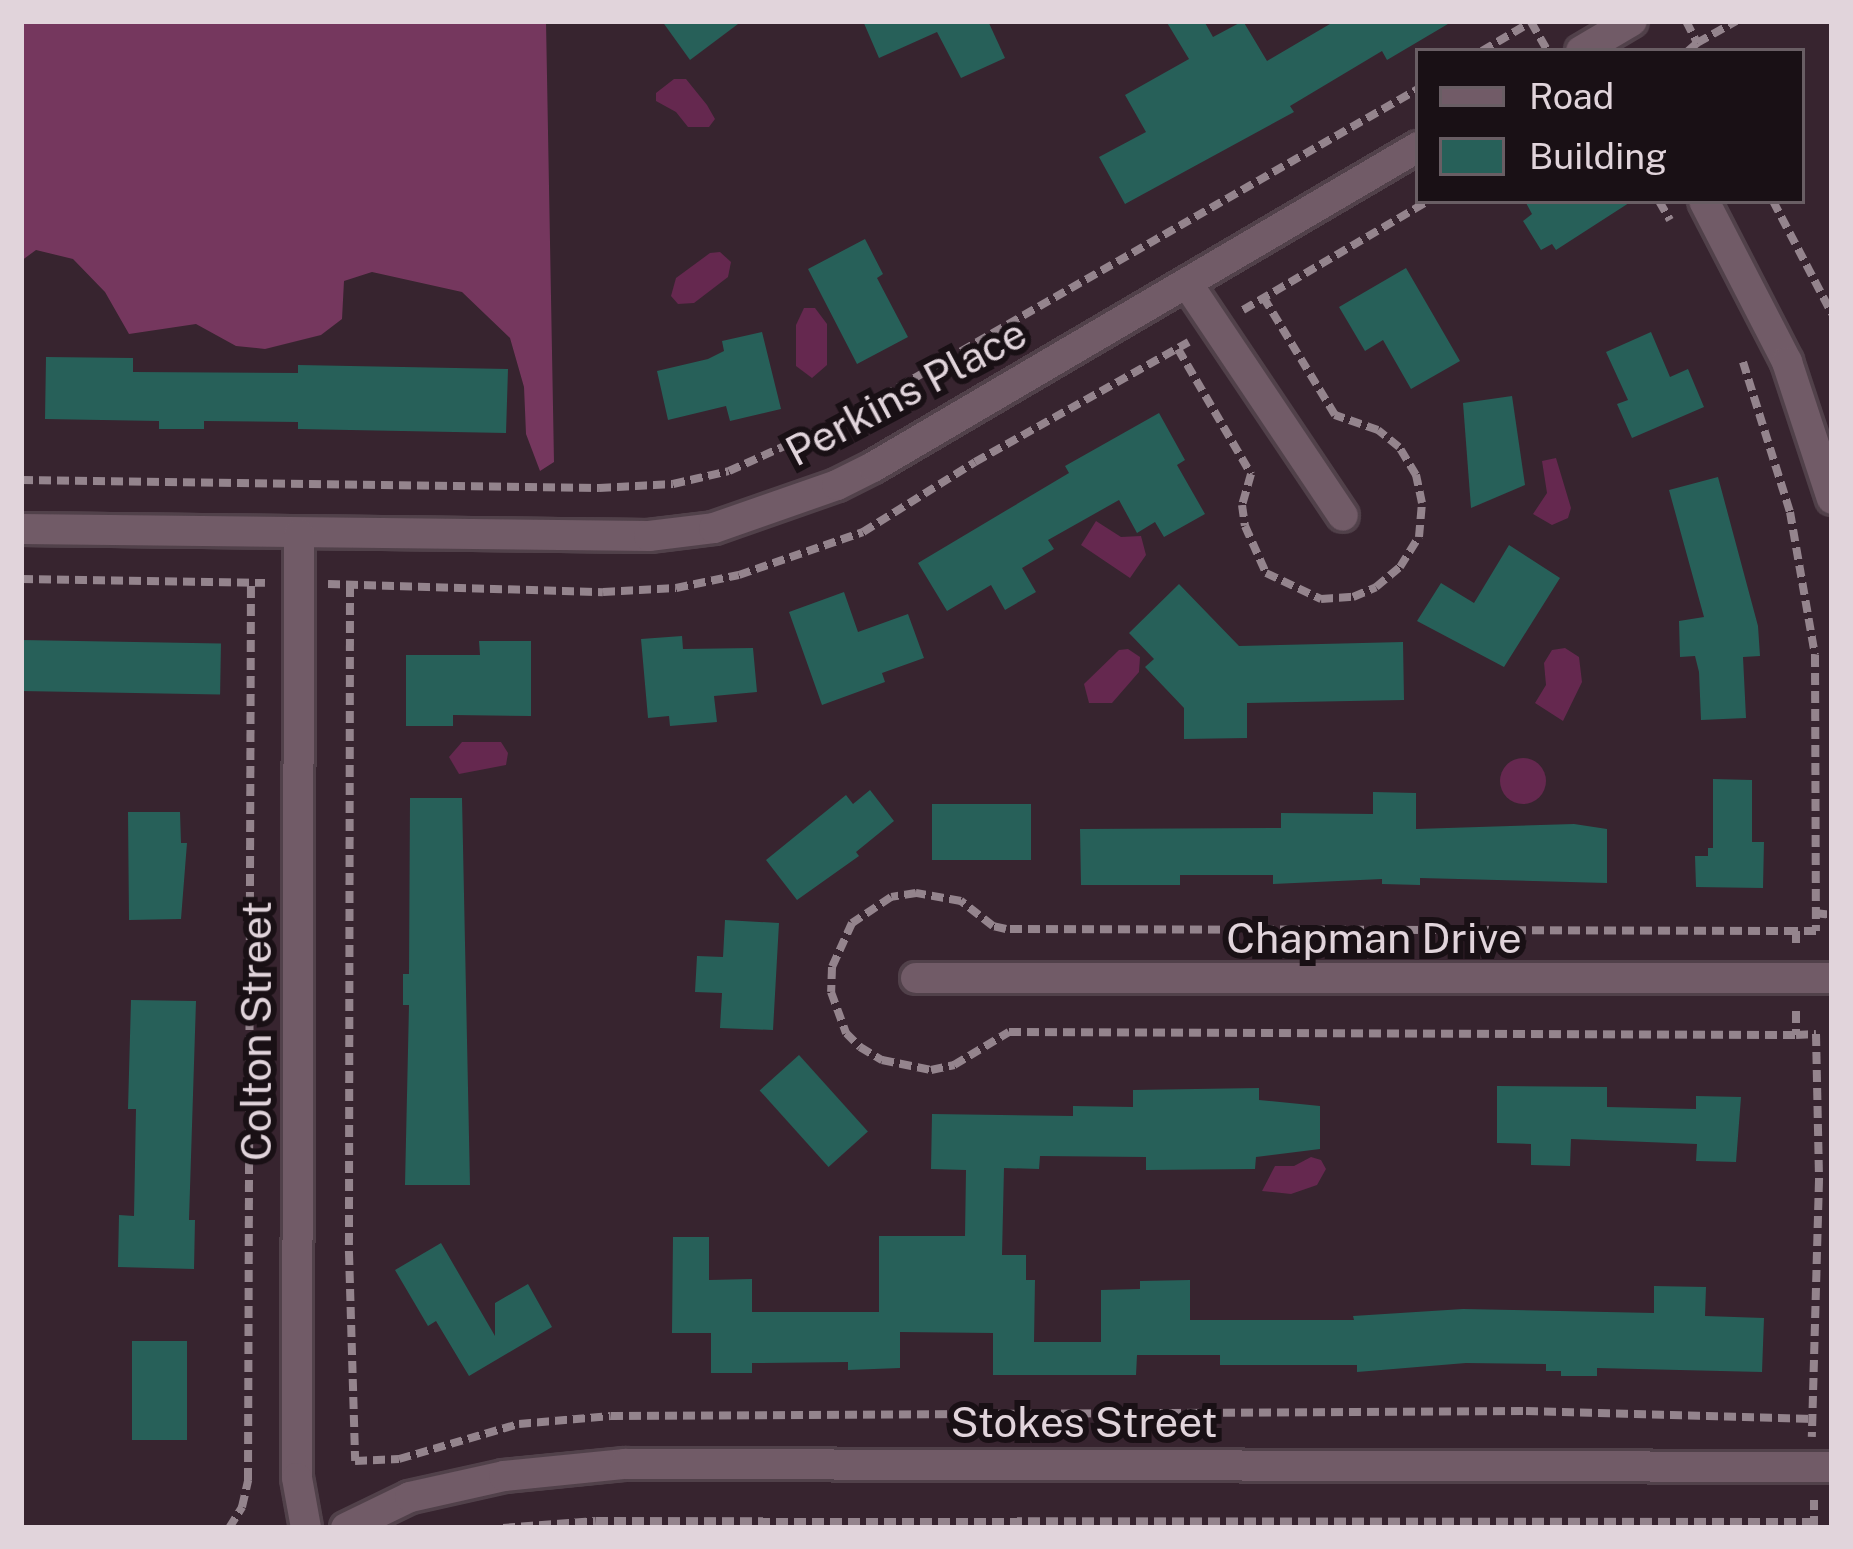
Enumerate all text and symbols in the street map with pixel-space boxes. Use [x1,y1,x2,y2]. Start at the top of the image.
legend [1415,48,1805,204]
text: Road [1529,75,1614,117]
text: Building [1529,135,1667,177]
street label: Perkins Place [777,307,1035,477]
street label: Colton Street [231,901,281,1161]
street label: Chapman Drive [1226,913,1522,963]
street label: Stokes Street [950,1397,1218,1447]

